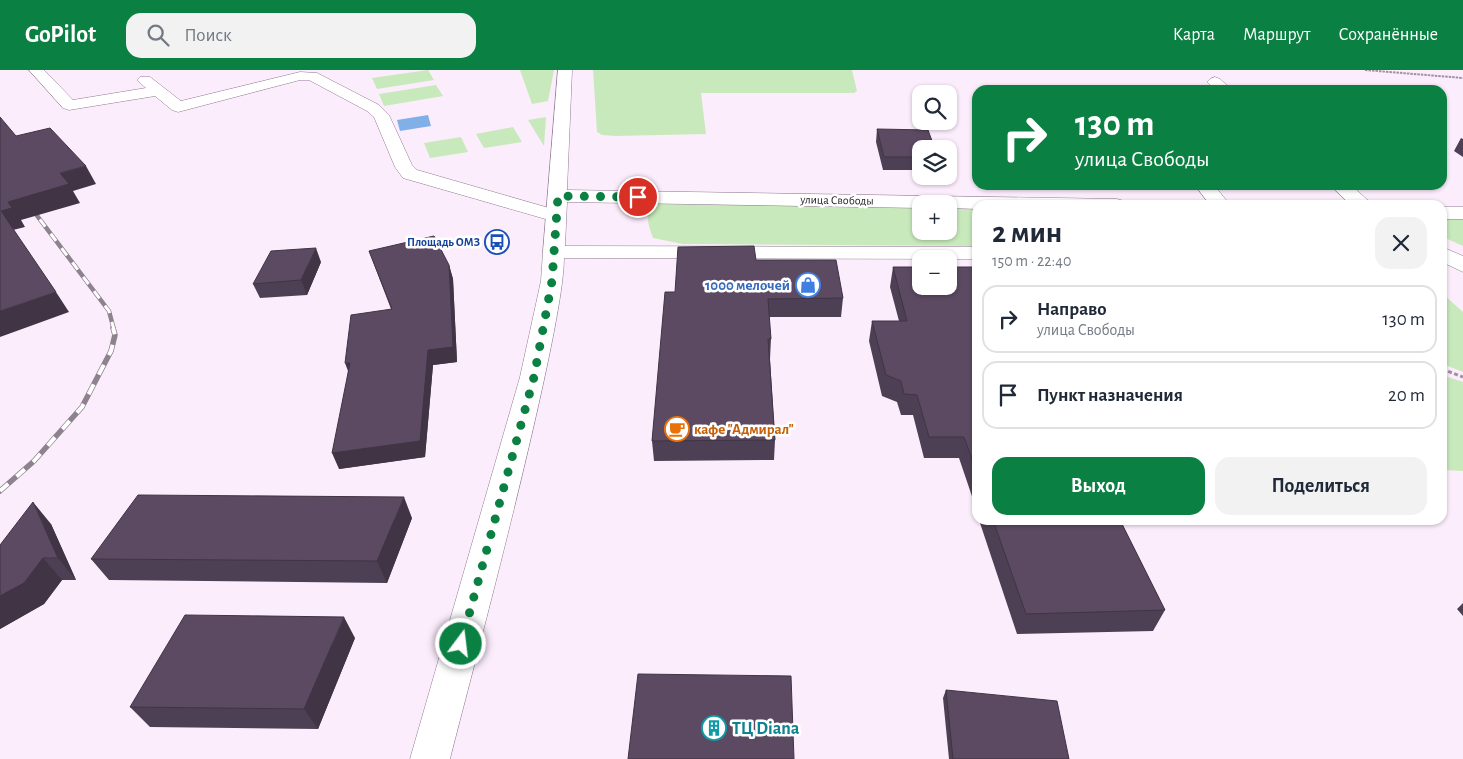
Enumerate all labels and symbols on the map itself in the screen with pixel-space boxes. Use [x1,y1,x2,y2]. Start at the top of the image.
pin [617,176,659,218]
street label: улица Свободы [799,193,874,208]
bus stop icon: Площадь ОМЗ [484,229,510,255]
place label: Площадь ОМЗ [407,236,480,248]
shop icon: 1000 мелочей [795,272,821,298]
place label: 1000 мелочей [705,278,790,293]
cafe icon: кафе "Адмирал" [664,416,690,442]
place label: кафе "Адмирал" [694,422,794,437]
position arrow [434,617,486,669]
building icon: ТЦ Diana [701,715,727,741]
place label: ТЦ Diana [732,720,800,738]

